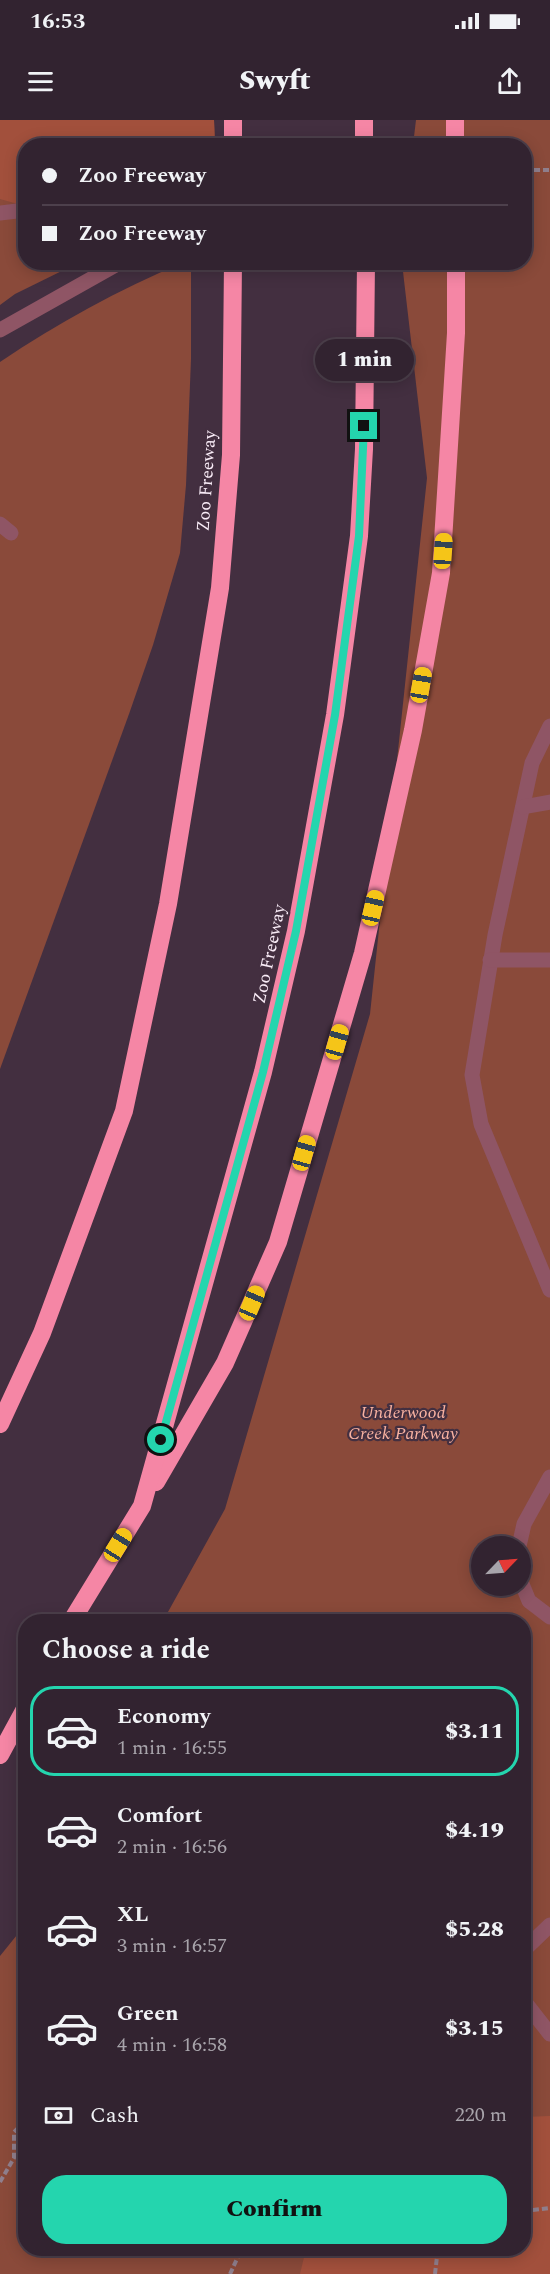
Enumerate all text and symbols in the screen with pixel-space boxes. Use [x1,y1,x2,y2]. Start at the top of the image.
text: 16:53 [30,5,85,38]
text: Swyft [239,60,311,102]
icon: menu [24,65,57,98]
icon: share [493,65,526,98]
text: Zoo Freeway [78,159,206,192]
text: Zoo Freeway [78,217,206,250]
callout: 1 min [314,339,413,381]
text: 1 min [337,345,392,375]
route end [350,412,377,439]
street label: Zoo Freeway [189,428,224,533]
car [433,532,453,570]
car [409,666,433,704]
car [360,888,386,928]
street label: Zoo Freeway [246,900,294,1006]
car [323,1022,351,1062]
car [290,1133,318,1173]
car [237,1283,267,1323]
park label: Underwood Creek Parkway [348,1399,458,1447]
route start [147,1426,174,1453]
car [101,1525,135,1565]
north arrow [471,1536,531,1596]
map controls [471,1536,531,1596]
text: Choose a ride [42,1629,210,1671]
text: Economy [117,1700,210,1733]
icon: car [45,1704,99,1758]
text: $3.11 [445,1715,504,1748]
text: 1 min · 16:55 [117,1733,227,1763]
text: Comfort [117,1799,202,1832]
icon: car [45,1803,99,1857]
text: $4.19 [445,1814,504,1847]
text: 2 min · 16:56 [117,1832,227,1862]
text: XL [117,1898,148,1931]
icon: car [45,1902,99,1956]
text: $5.28 [445,1913,504,1946]
text: 3 min · 16:57 [117,1931,227,1961]
text: Green [117,1997,179,2030]
icon: car [45,2001,99,2055]
text: $3.15 [445,2012,504,2045]
text: 4 min · 16:58 [117,2030,227,2060]
icon: cash [42,2099,75,2132]
text: Cash [90,2099,139,2132]
text: 220 m [455,2100,507,2130]
button: Confirm [42,2175,507,2244]

